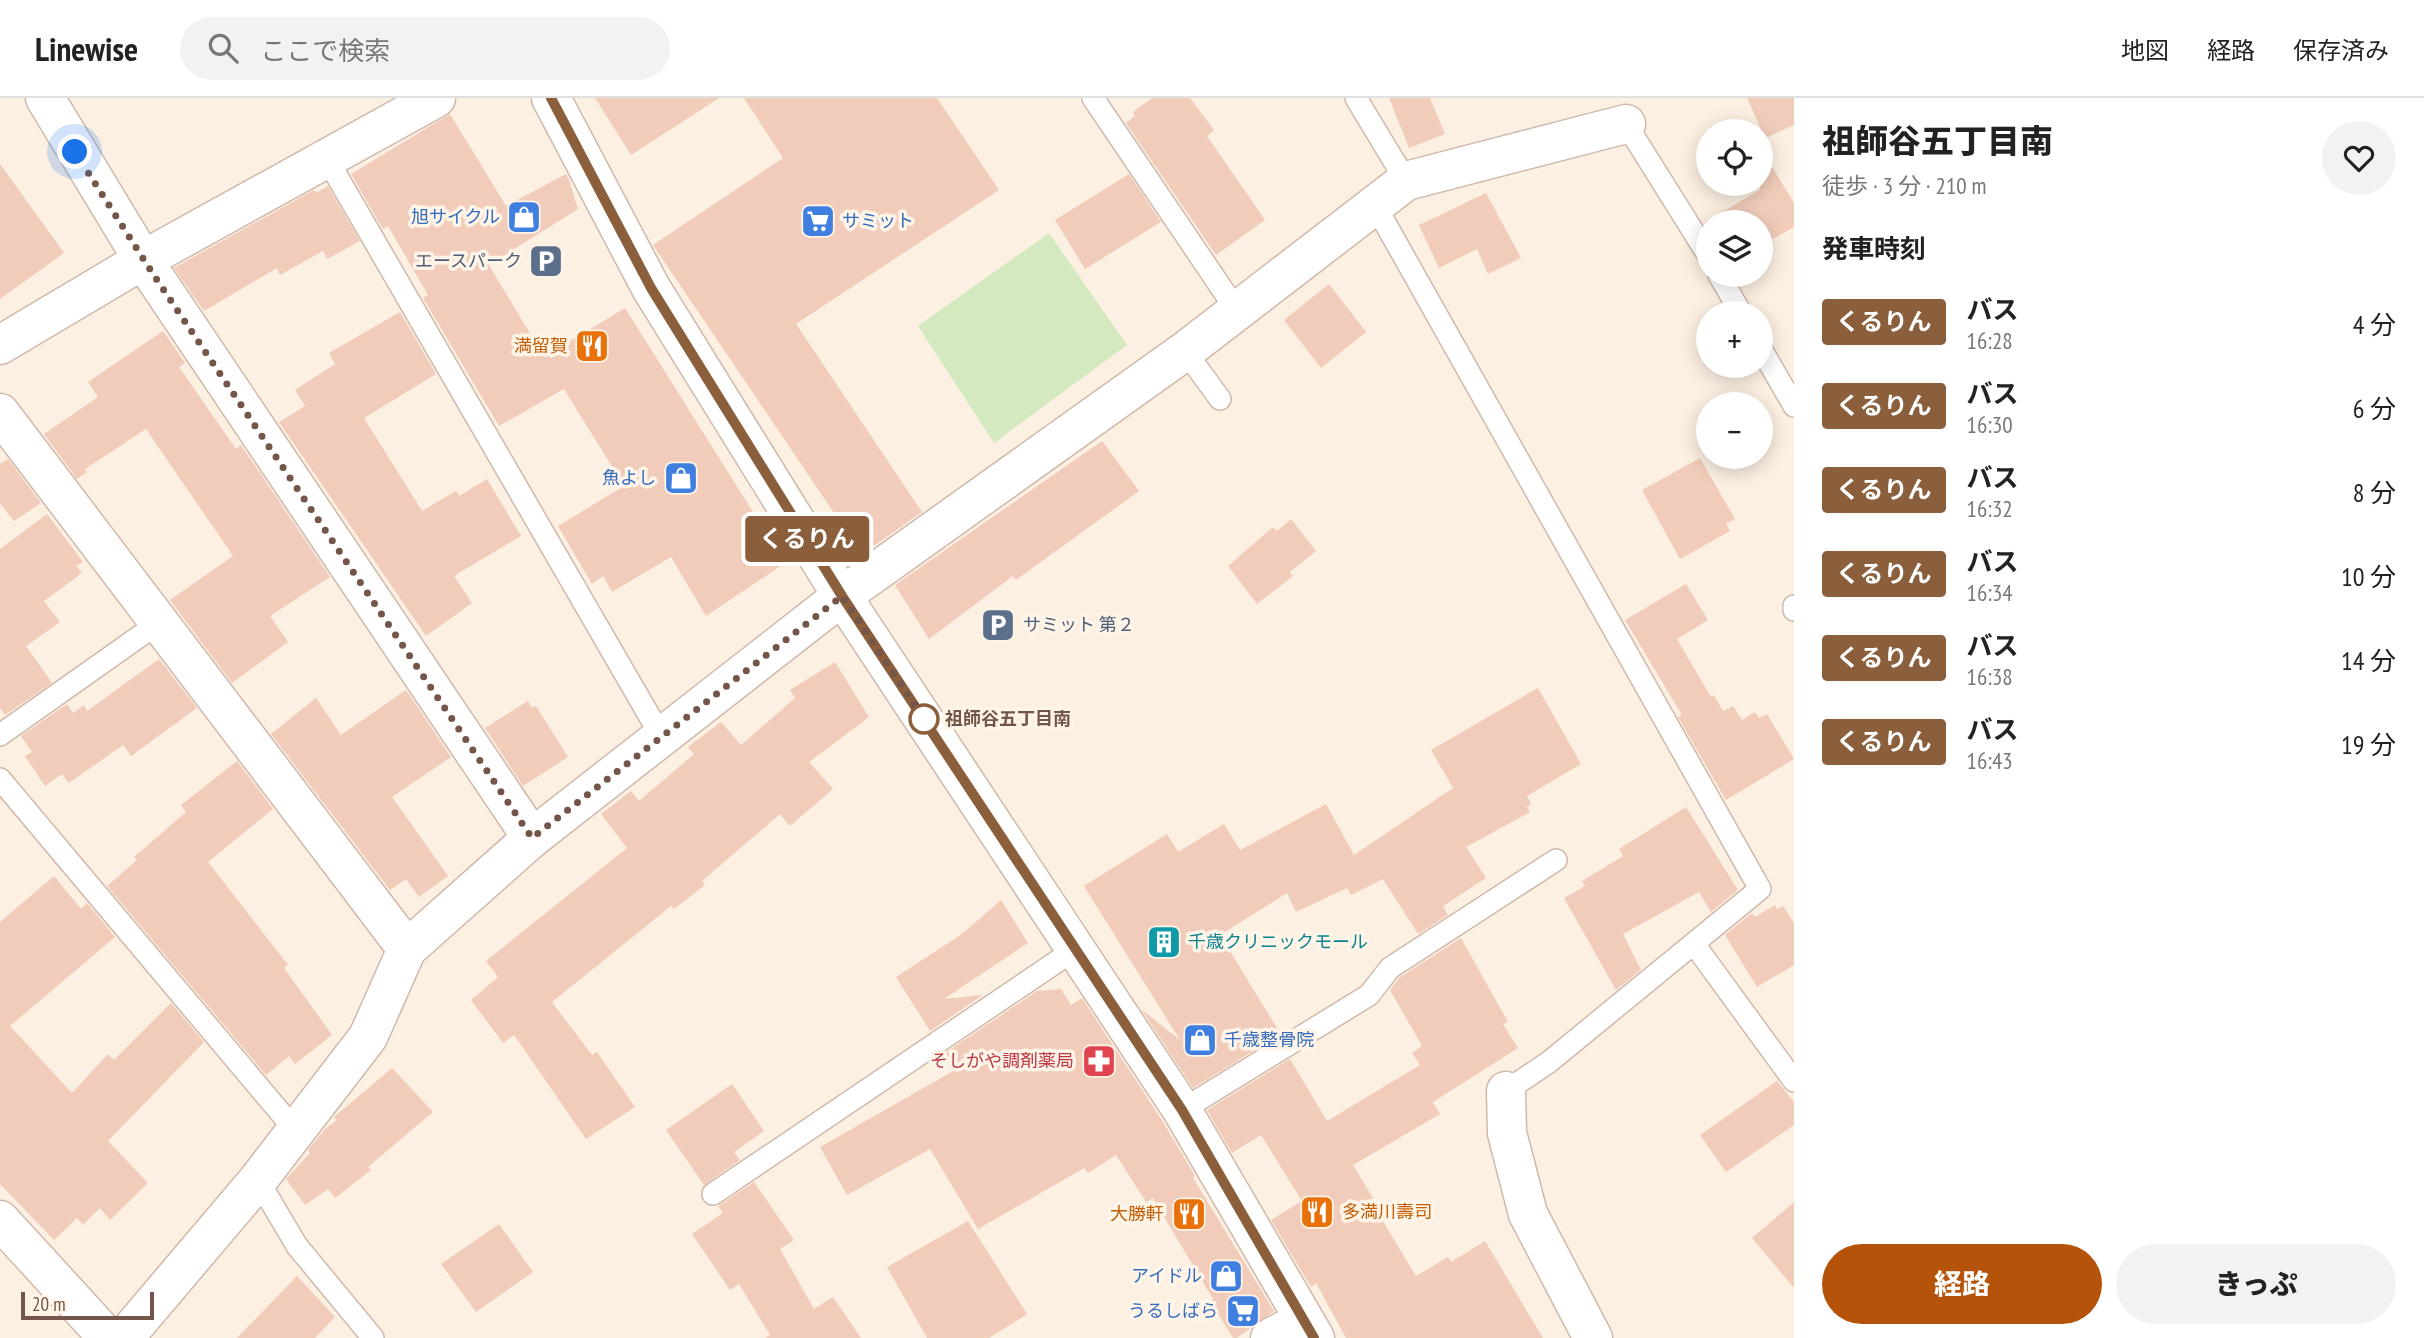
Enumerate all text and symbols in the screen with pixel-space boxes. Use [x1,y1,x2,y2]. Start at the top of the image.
search box [180,17,670,80]
text: Linewise [35,27,138,70]
icon: search [204,29,242,67]
text: ここで検索 [260,34,390,67]
text: 地図 [2121,35,2169,66]
text: 経路 [2207,35,2255,66]
text: 保存済み [2293,35,2389,66]
map controls [1696,119,1773,469]
button: locate [1696,119,1773,196]
text: 祖師谷五丁目南 [1822,119,2053,162]
button: heart [2322,121,2396,195]
your location [57,134,92,169]
text: 徒歩 · 3 分 · 210 m [1822,171,1986,200]
shop icon: 旭サイクル [505,198,543,236]
supermarket icon: サミット [799,202,837,240]
place label: 旭サイクル [411,205,500,228]
place label: サミット [842,209,914,232]
button: layers [1696,210,1773,287]
text: 発車時刻 [1822,232,1926,265]
parking icon: エースパーク [527,242,565,280]
place label: エースパーク [415,249,522,272]
text: バス [1967,293,2019,326]
button: + [1696,301,1773,378]
text: くるりん [1836,306,1932,337]
text: 4 分 [2353,308,2396,341]
text: 16:28 [1967,326,2013,355]
restaurant icon: 満留賀 [573,327,611,365]
place label: 満留賀 [514,334,568,357]
text: バス [1967,377,2019,410]
text: くるりん [1836,390,1932,421]
button: − [1696,392,1773,469]
text: 6 分 [2353,392,2396,425]
text: 16:30 [1967,410,2013,439]
shop icon: 魚よし [662,459,700,497]
text: バス [1967,461,2019,494]
place label: 魚よし [602,466,656,489]
text: くるりん [1836,474,1932,505]
text: 8 分 [2353,476,2396,509]
text: 16:32 [1967,494,2013,523]
line badge: くるりん [758,516,856,562]
text: くるりん [759,523,855,554]
text: バス [1967,545,2019,578]
text: くるりん [1836,558,1932,589]
text: 10 分 [2341,560,2396,593]
text: 16:34 [1967,578,2013,607]
parking icon: サミット 第２ [979,606,1017,644]
place label: サミット 第２ [1023,613,1135,636]
text: バス [1967,629,2019,662]
text: くるりん [1836,642,1932,673]
text: 14 分 [2341,644,2396,677]
text: 16:38 [1967,662,2013,691]
marker: 祖師谷五丁目南 [909,704,939,734]
place label: 祖師谷五丁目南 [945,707,1071,730]
text: バス [1967,713,2019,746]
text: くるりん [1836,726,1932,757]
text: 19 分 [2341,728,2396,761]
text: 16:43 [1967,746,2013,775]
building icon: 千歳クリニックモール [1145,923,1183,961]
place label: 千歳クリニックモール [1188,930,1368,953]
shop icon: 千歳整骨院 [1181,1021,1219,1059]
place label: 千歳整骨院 [1224,1028,1314,1051]
pharmacy icon: そしがや調剤薬局 [1080,1042,1118,1080]
place label: そしがや調剤薬局 [930,1049,1074,1072]
restaurant icon: 多満川壽司 [1298,1193,1336,1231]
restaurant icon: 大勝軒 [1170,1195,1208,1233]
place label: 多満川壽司 [1342,1200,1432,1223]
place label: 大勝軒 [1110,1202,1164,1225]
button: 経路 [1822,1244,2102,1324]
button: きっぷ [2116,1244,2396,1324]
shop icon: アイドル [1207,1257,1245,1295]
place label: アイドル [1131,1264,1202,1287]
scale bar [21,1289,154,1321]
text: 20 m [32,1292,66,1316]
supermarket icon: うるしばら [1224,1292,1262,1330]
place label: うるしばら [1128,1299,1218,1322]

